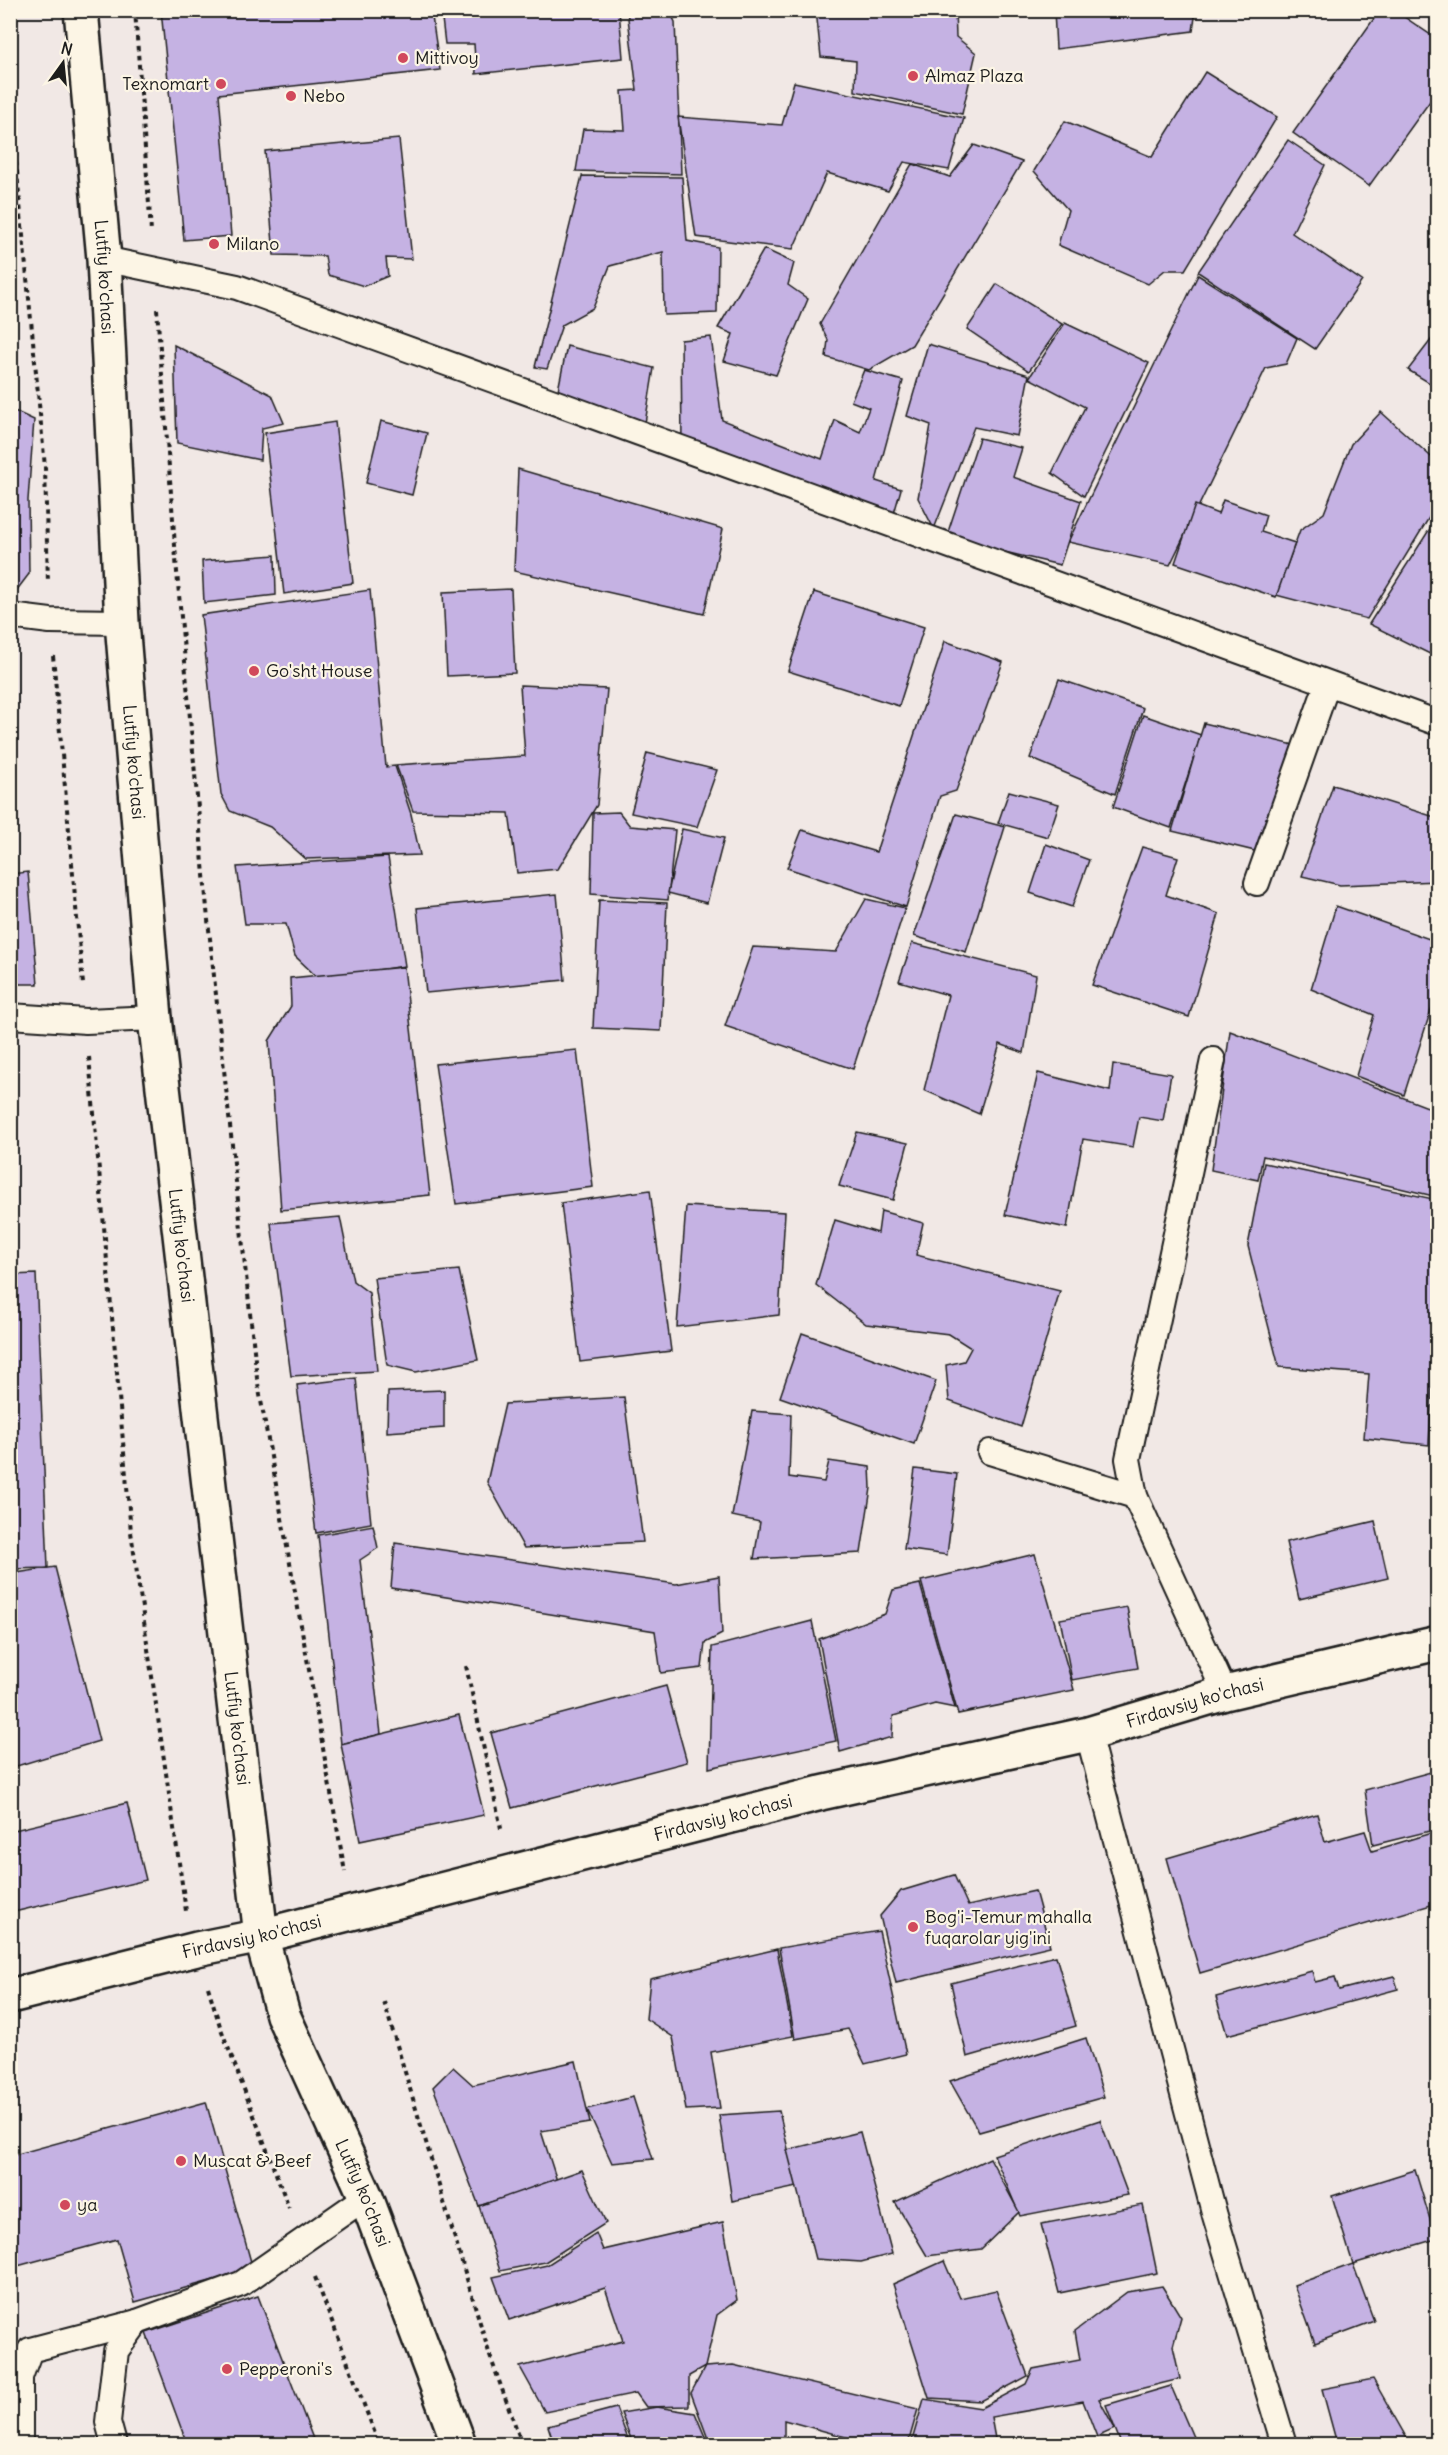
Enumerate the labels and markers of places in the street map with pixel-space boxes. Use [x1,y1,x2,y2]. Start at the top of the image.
place label: Mittivoy [415,46,479,69]
marker: Mittivoy [396,51,410,65]
place label: Almaz Plaza [925,64,1023,87]
marker: Almaz Plaza [906,69,920,83]
place label: Texnomart [122,72,209,95]
marker: Texnomart [214,77,228,91]
place label: Nebo [303,84,345,107]
marker: Nebo [284,89,298,103]
place label: Milano [226,232,279,255]
marker: Milano [207,237,221,251]
place label: Go'sht House [266,659,372,682]
marker: Go'sht House [247,664,261,678]
place label: Bog'i-Temur mahalla fuqarolar yig'ini [925,1905,1092,1949]
marker: Bog'i-Temur mahalla fuqarolar yig'ini [906,1920,920,1934]
place label: Muscat & Beef [193,2149,312,2172]
marker: Muscat & Beef [174,2154,188,2168]
place label: ya [77,2193,98,2216]
marker: ya [58,2198,72,2212]
place label: Pepperoni's [239,2357,332,2380]
marker: Pepperoni's [220,2362,234,2376]

